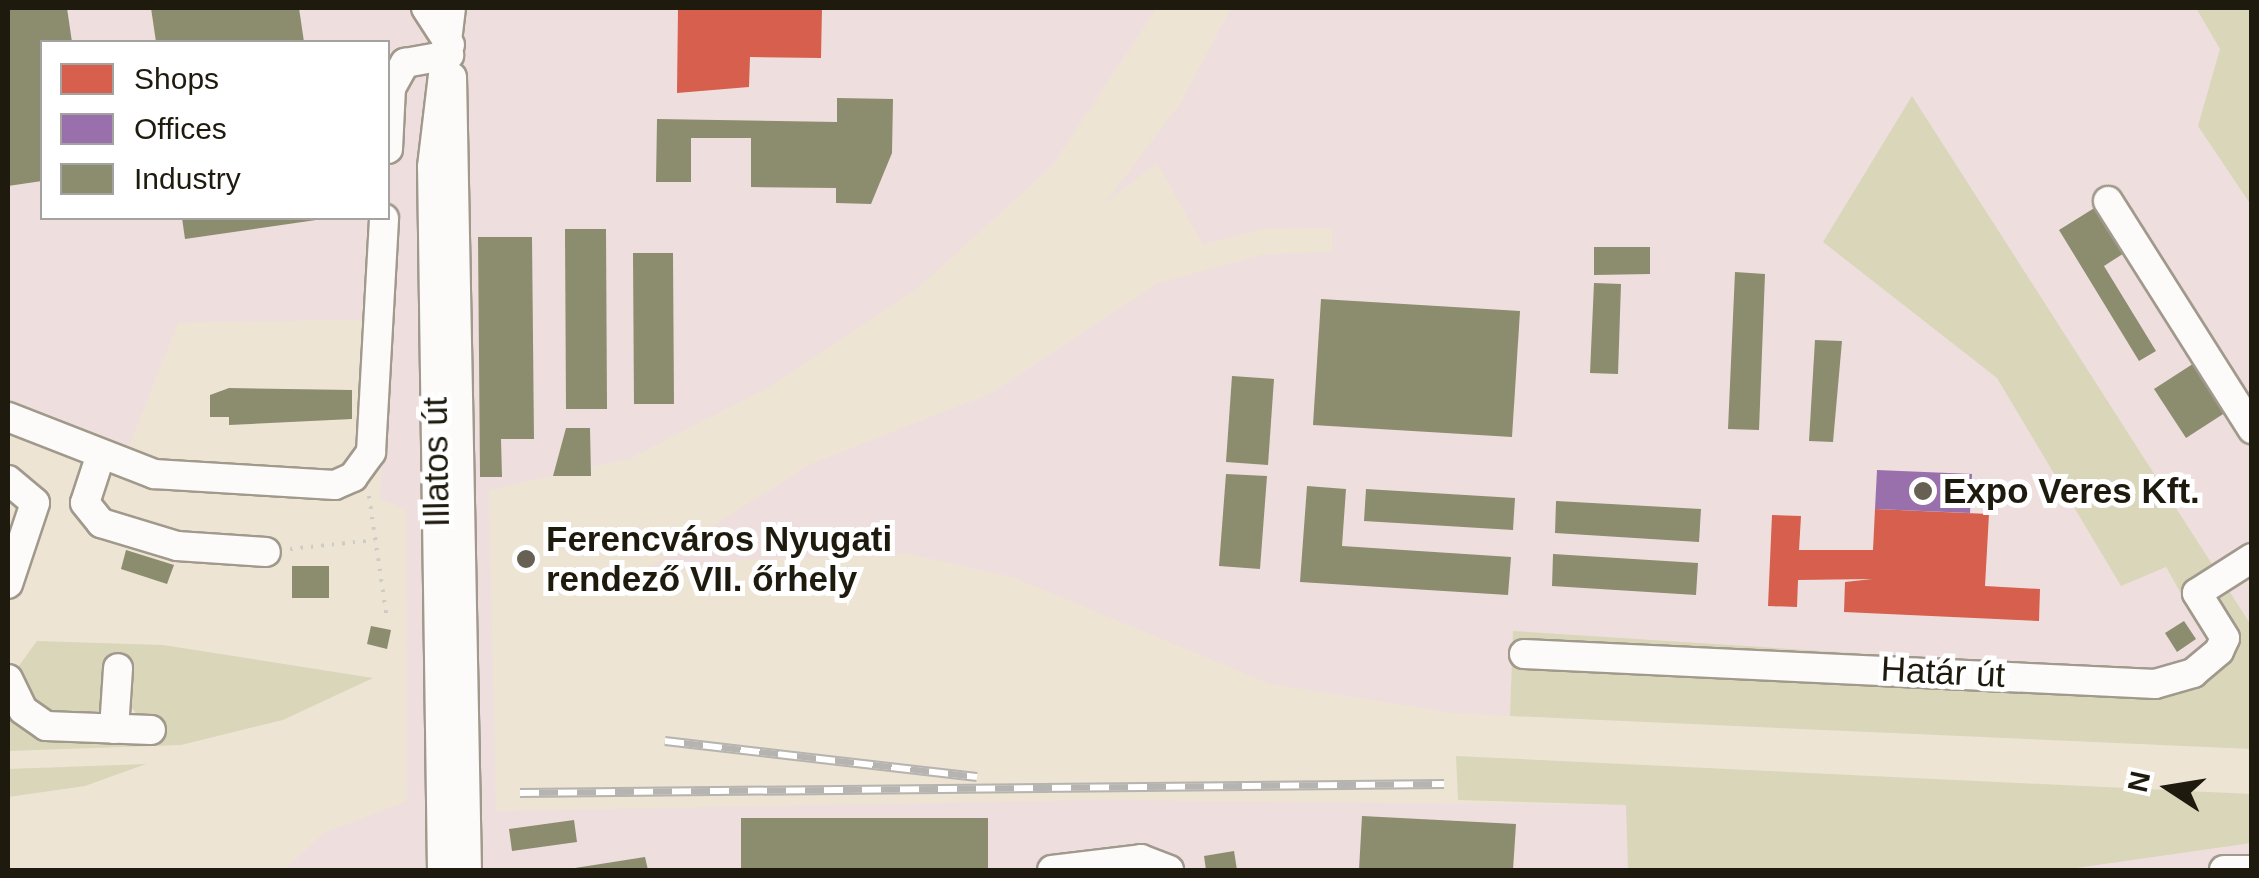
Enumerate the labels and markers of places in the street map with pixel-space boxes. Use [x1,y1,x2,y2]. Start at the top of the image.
place label: Expo Veres Kft. [1943,470,2200,512]
marker: Expo Veres Kft. [1912,480,1934,502]
place label: Ferencváros Nyugati rendező VII. őrhely [546,518,892,600]
marker: Ferencváros Nyugati rendező VII. őrhely [515,548,537,570]

